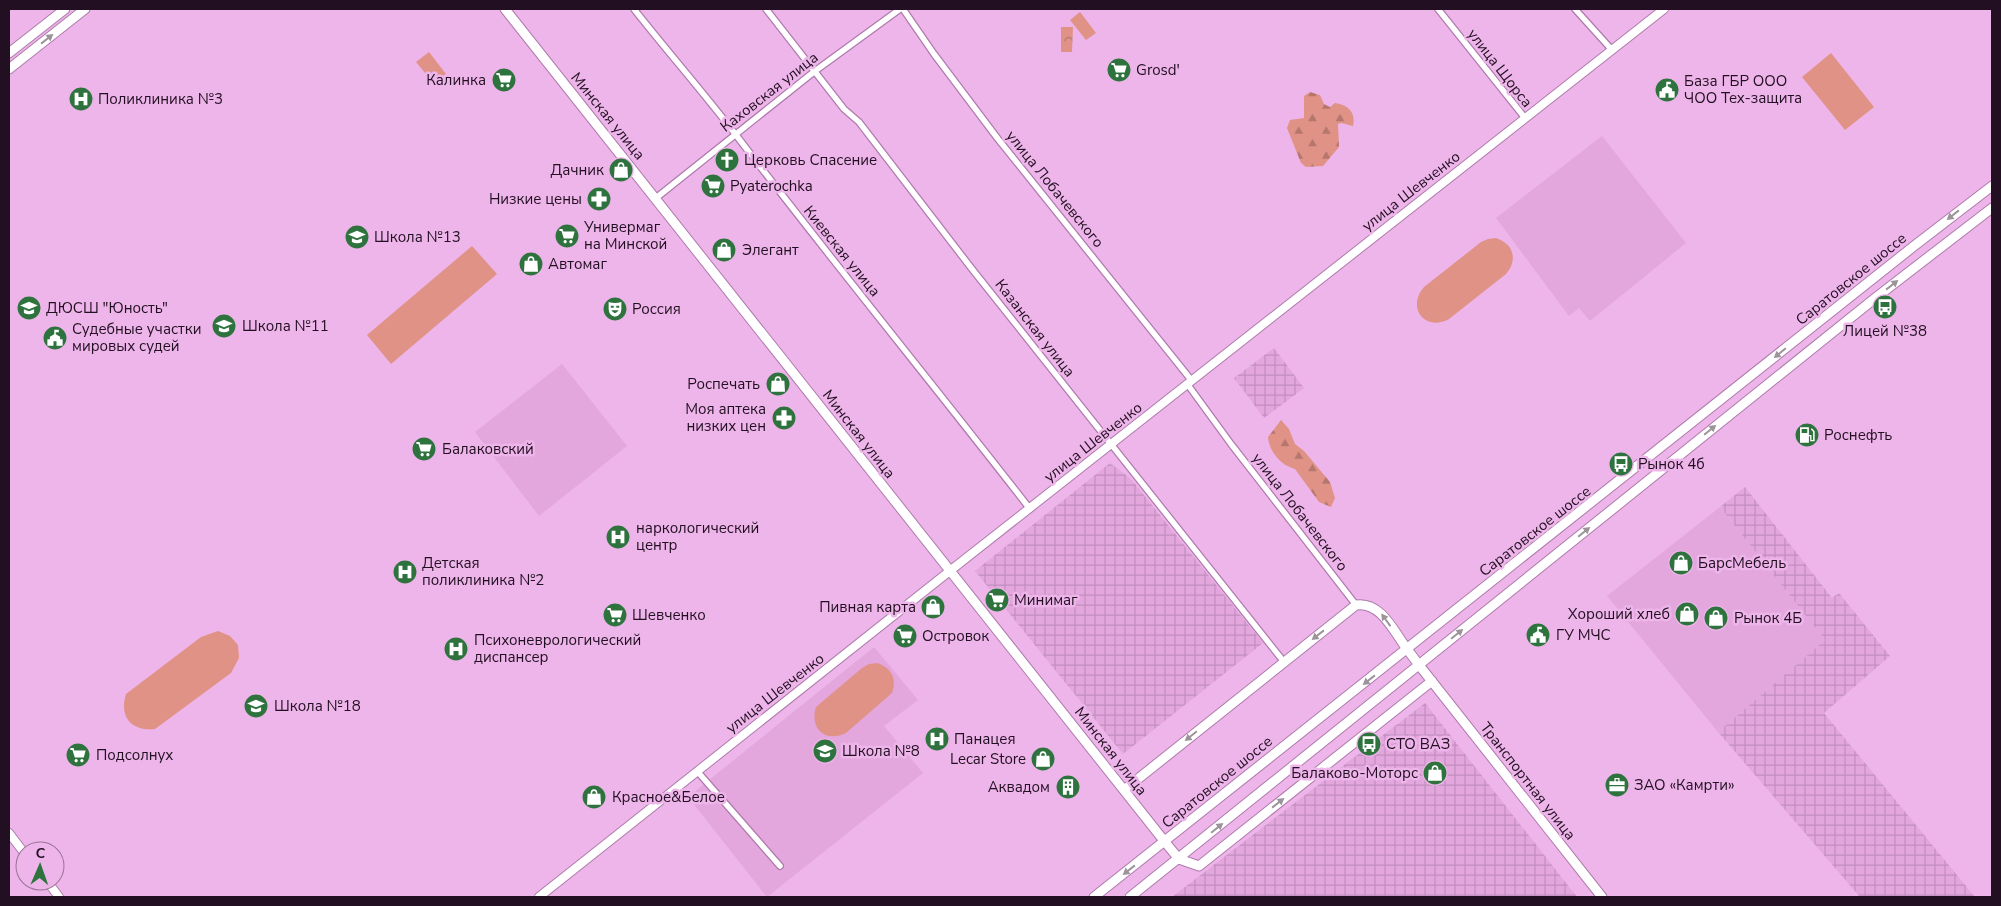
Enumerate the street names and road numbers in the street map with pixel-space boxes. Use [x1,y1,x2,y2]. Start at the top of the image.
street label: улица Щорса [1463,25,1537,111]
street label: Каховская улица [716,47,822,137]
street label: Минская улица [566,68,650,164]
street label: улица Лобачевского [1002,126,1108,252]
street label: улица Шевченко [1358,146,1464,236]
street label: Киевская улица [799,201,885,301]
street label: Саратовское шоссе [1792,228,1910,330]
street label: Казанская улица [991,275,1079,381]
street label: Минская улица [818,386,900,482]
street label: улица Шевченко [1040,397,1146,487]
street label: улица Лобачевского [1247,449,1353,575]
street label: Саратовское шоссе [1475,481,1595,581]
street label: улица Шевченко [722,648,828,738]
street label: Минская улица [1070,703,1152,799]
street label: Транспортная улица [1476,718,1580,844]
street label: Саратовское шоссе [1158,731,1276,833]

